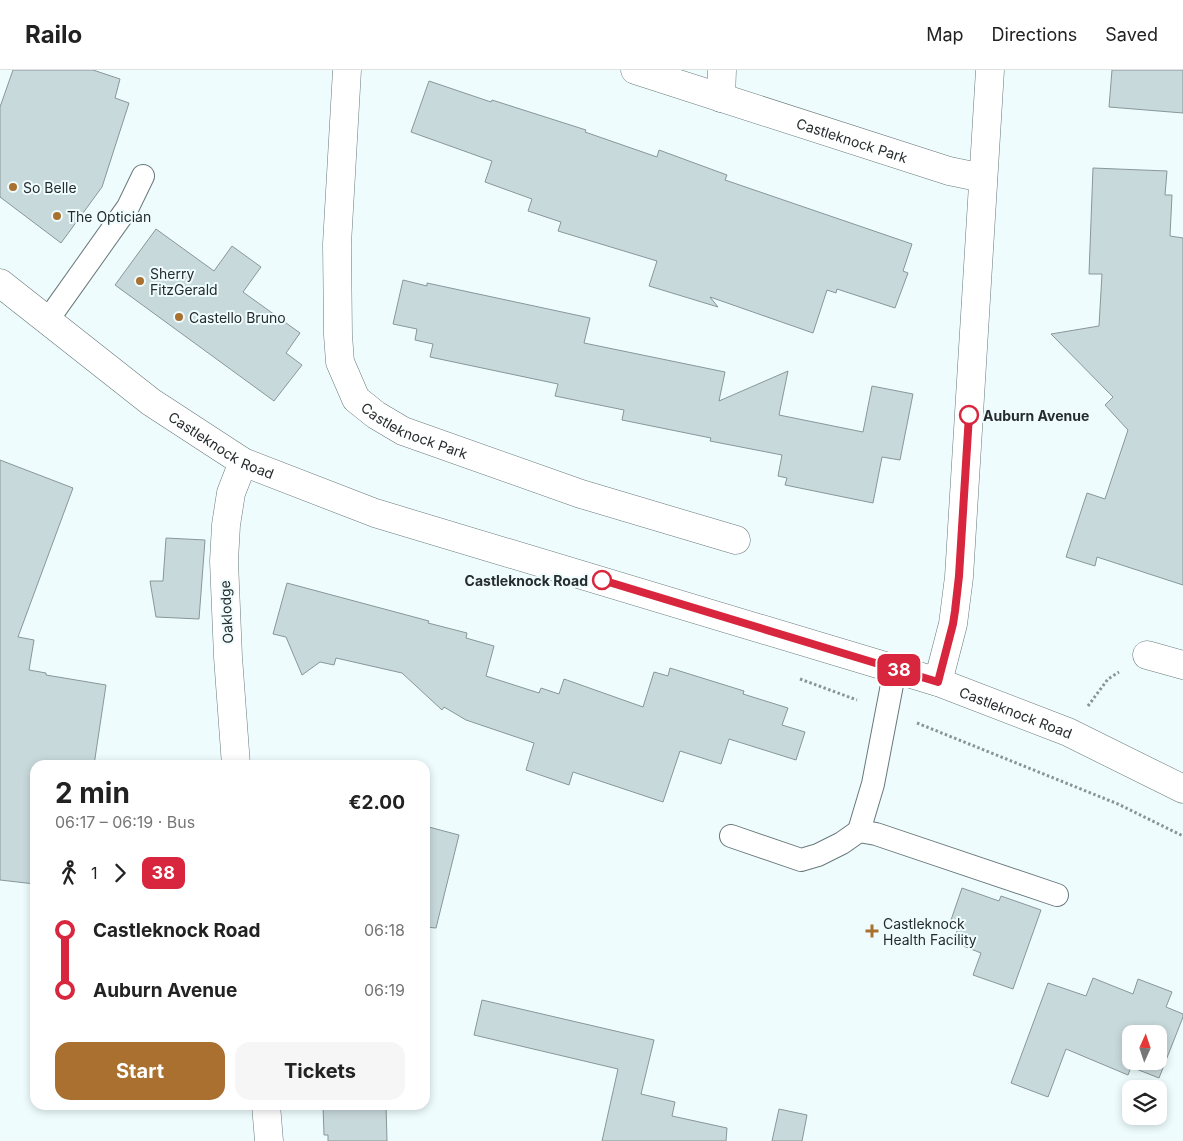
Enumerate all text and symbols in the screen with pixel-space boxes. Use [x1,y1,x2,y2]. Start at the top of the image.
text: Railo [25,20,82,49]
text: Map [926,24,964,45]
text: Directions [992,24,1077,45]
text: Saved [1105,24,1158,45]
street label: Castleknock Park [794,114,910,166]
place label: So Belle [23,179,77,196]
marker: So Belle [7,181,19,193]
place label: The Optician [67,208,151,225]
marker: The Optician [51,210,63,222]
place label: Sherry FitzGerald [150,265,218,298]
marker: Sherry FitzGerald [134,275,146,287]
place label: Castello Bruno [189,309,286,326]
marker: Castello Bruno [173,311,185,323]
street label: Castleknock Park [358,398,470,462]
marker: Auburn Avenue [959,405,979,425]
street label: Castleknock Road [166,407,277,482]
place label: Auburn Avenue [983,407,1089,424]
marker: Castleknock Road [592,570,612,590]
place label: Castleknock Road [465,572,588,589]
street label: Oaklodge [216,580,236,644]
line badge: 38 [876,654,922,686]
text: 38 [887,659,911,680]
street label: Castleknock Road [957,683,1075,741]
text: 2 min [55,776,130,810]
text: €2.00 [349,791,405,814]
text: 06:17 – 06:19 · Bus [55,812,195,832]
icon: walk [55,859,83,887]
icon: forward [106,859,134,887]
text: 38 [152,862,175,883]
text: 1 [91,863,98,883]
place label: Castleknock Health Facility [883,915,977,948]
text: Castleknock Road [93,919,261,942]
text: 06:18 [364,920,405,940]
marker: Castleknock Health Facility [865,924,879,938]
text: Auburn Avenue [93,979,237,1002]
text: 06:19 [364,980,405,1000]
north arrow [1122,1025,1168,1070]
map controls [1122,1025,1167,1125]
button: Start [55,1042,225,1100]
button: Tickets [235,1042,405,1100]
button: layers [1122,1080,1167,1125]

